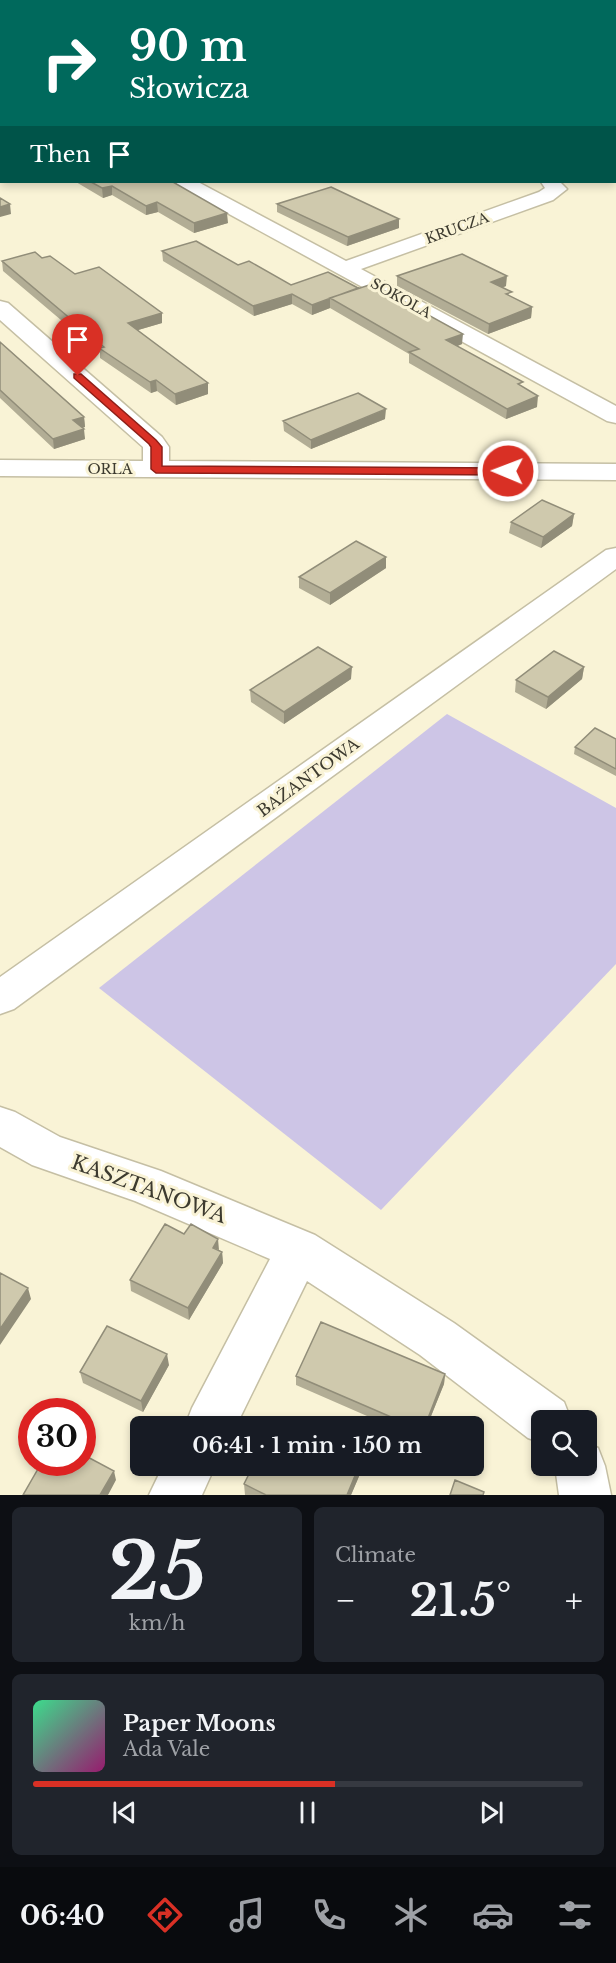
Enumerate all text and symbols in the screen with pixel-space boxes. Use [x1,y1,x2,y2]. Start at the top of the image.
text: 90 m [129,20,247,72]
icon: right [30,24,108,102]
text: Słowicza [129,72,249,105]
icon: arrive [103,138,136,171]
text: Then [30,141,91,168]
street label: KRUCZA [423,208,491,248]
street label: SOKOLA [368,274,435,322]
pin [52,314,103,376]
icon: arrive [61,323,94,356]
position arrow [476,439,540,503]
street label: ORLA [87,460,133,478]
street label: BAŻANTOWA [253,733,363,821]
street label: KASZTANOWA [68,1150,230,1228]
speed limit sign: 30 [18,1398,96,1476]
map controls [531,1410,597,1476]
button: search [531,1410,597,1476]
text: 06:41 · 1 min · 150 m [192,1432,422,1459]
text: 25 [108,1523,206,1620]
text: Climate [335,1543,416,1567]
text: 21.5° [409,1572,511,1628]
text: − [335,1580,356,1621]
text: + [565,1580,583,1621]
text: km/h [129,1611,185,1635]
text: Paper Moons [123,1710,276,1737]
text: Ada Vale [123,1737,210,1761]
icon: previous [108,1796,141,1829]
icon: pause [291,1796,324,1829]
icon: next [475,1796,508,1829]
icon: directions [144,1894,186,1936]
icon: music [226,1894,268,1936]
icon: phone [308,1894,350,1936]
icon: climate [390,1894,432,1936]
icon: car [472,1894,514,1936]
icon: filters [554,1894,596,1936]
text: 06:40 [20,1899,105,1932]

